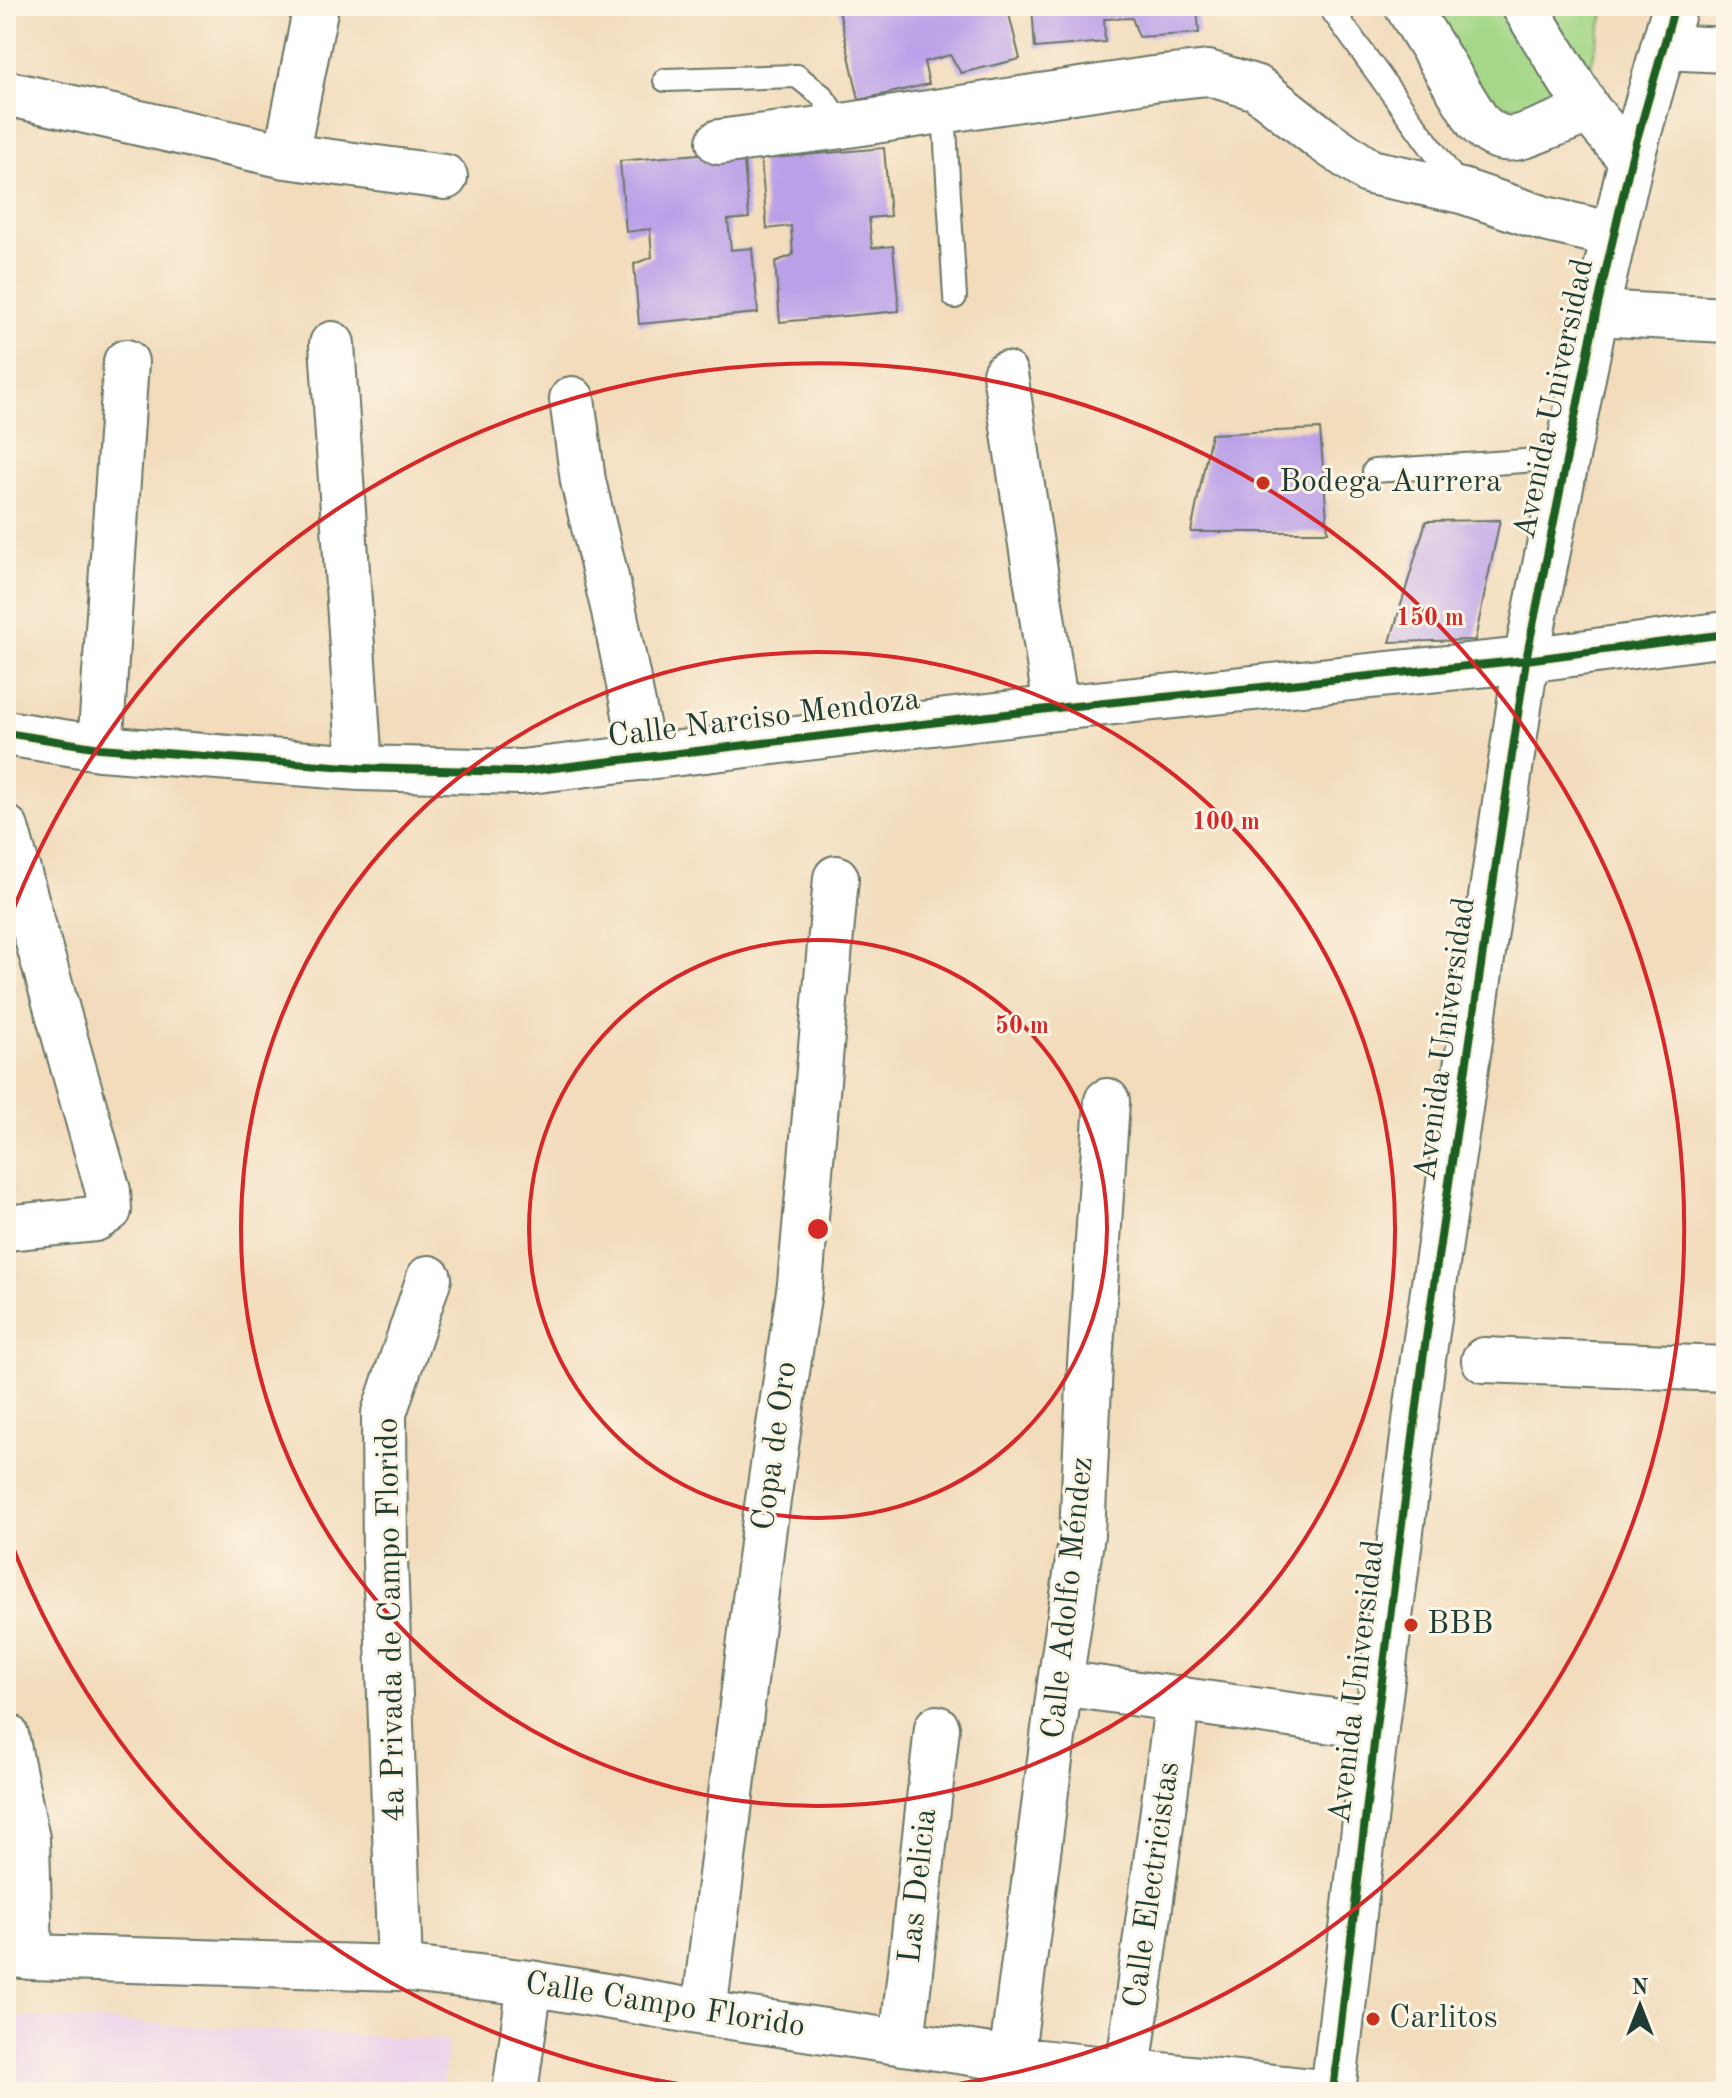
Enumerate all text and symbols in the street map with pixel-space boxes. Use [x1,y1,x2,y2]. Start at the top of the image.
street label: Avenida Universidad [1510,256,1600,542]
place label: Bodega Aurrera [1279,467,1502,499]
marker: Bodega Aurrera [1254,474,1272,492]
text: 150 m [1396,606,1464,631]
street label: Calle Narciso Mendoza [606,684,922,754]
text: 100 m [1192,811,1260,835]
street label: Avenida Universidad [1410,895,1482,1183]
text: 50 m [995,1014,1049,1039]
centre of rings [804,1215,832,1243]
street label: Copa de Oro [748,1359,804,1533]
street label: 4a Privada de Campo Florido [372,1417,412,1823]
street label: Calle Adolfo Méndez [1038,1455,1100,1741]
street label: Avenida Universidad [1325,1538,1391,1826]
place label: BBB [1427,1609,1493,1641]
marker: BBB [1402,1616,1420,1634]
street label: Calle Electricistas [1120,1760,1186,2010]
street label: Las Delicia [895,1807,943,1965]
north arrow [1600,1966,1680,2046]
street label: Calle Campo Florido [523,1968,807,2044]
text: N [1632,1977,1649,1999]
place label: Carlitos [1389,2003,1498,2035]
marker: Carlitos [1364,2010,1382,2028]

